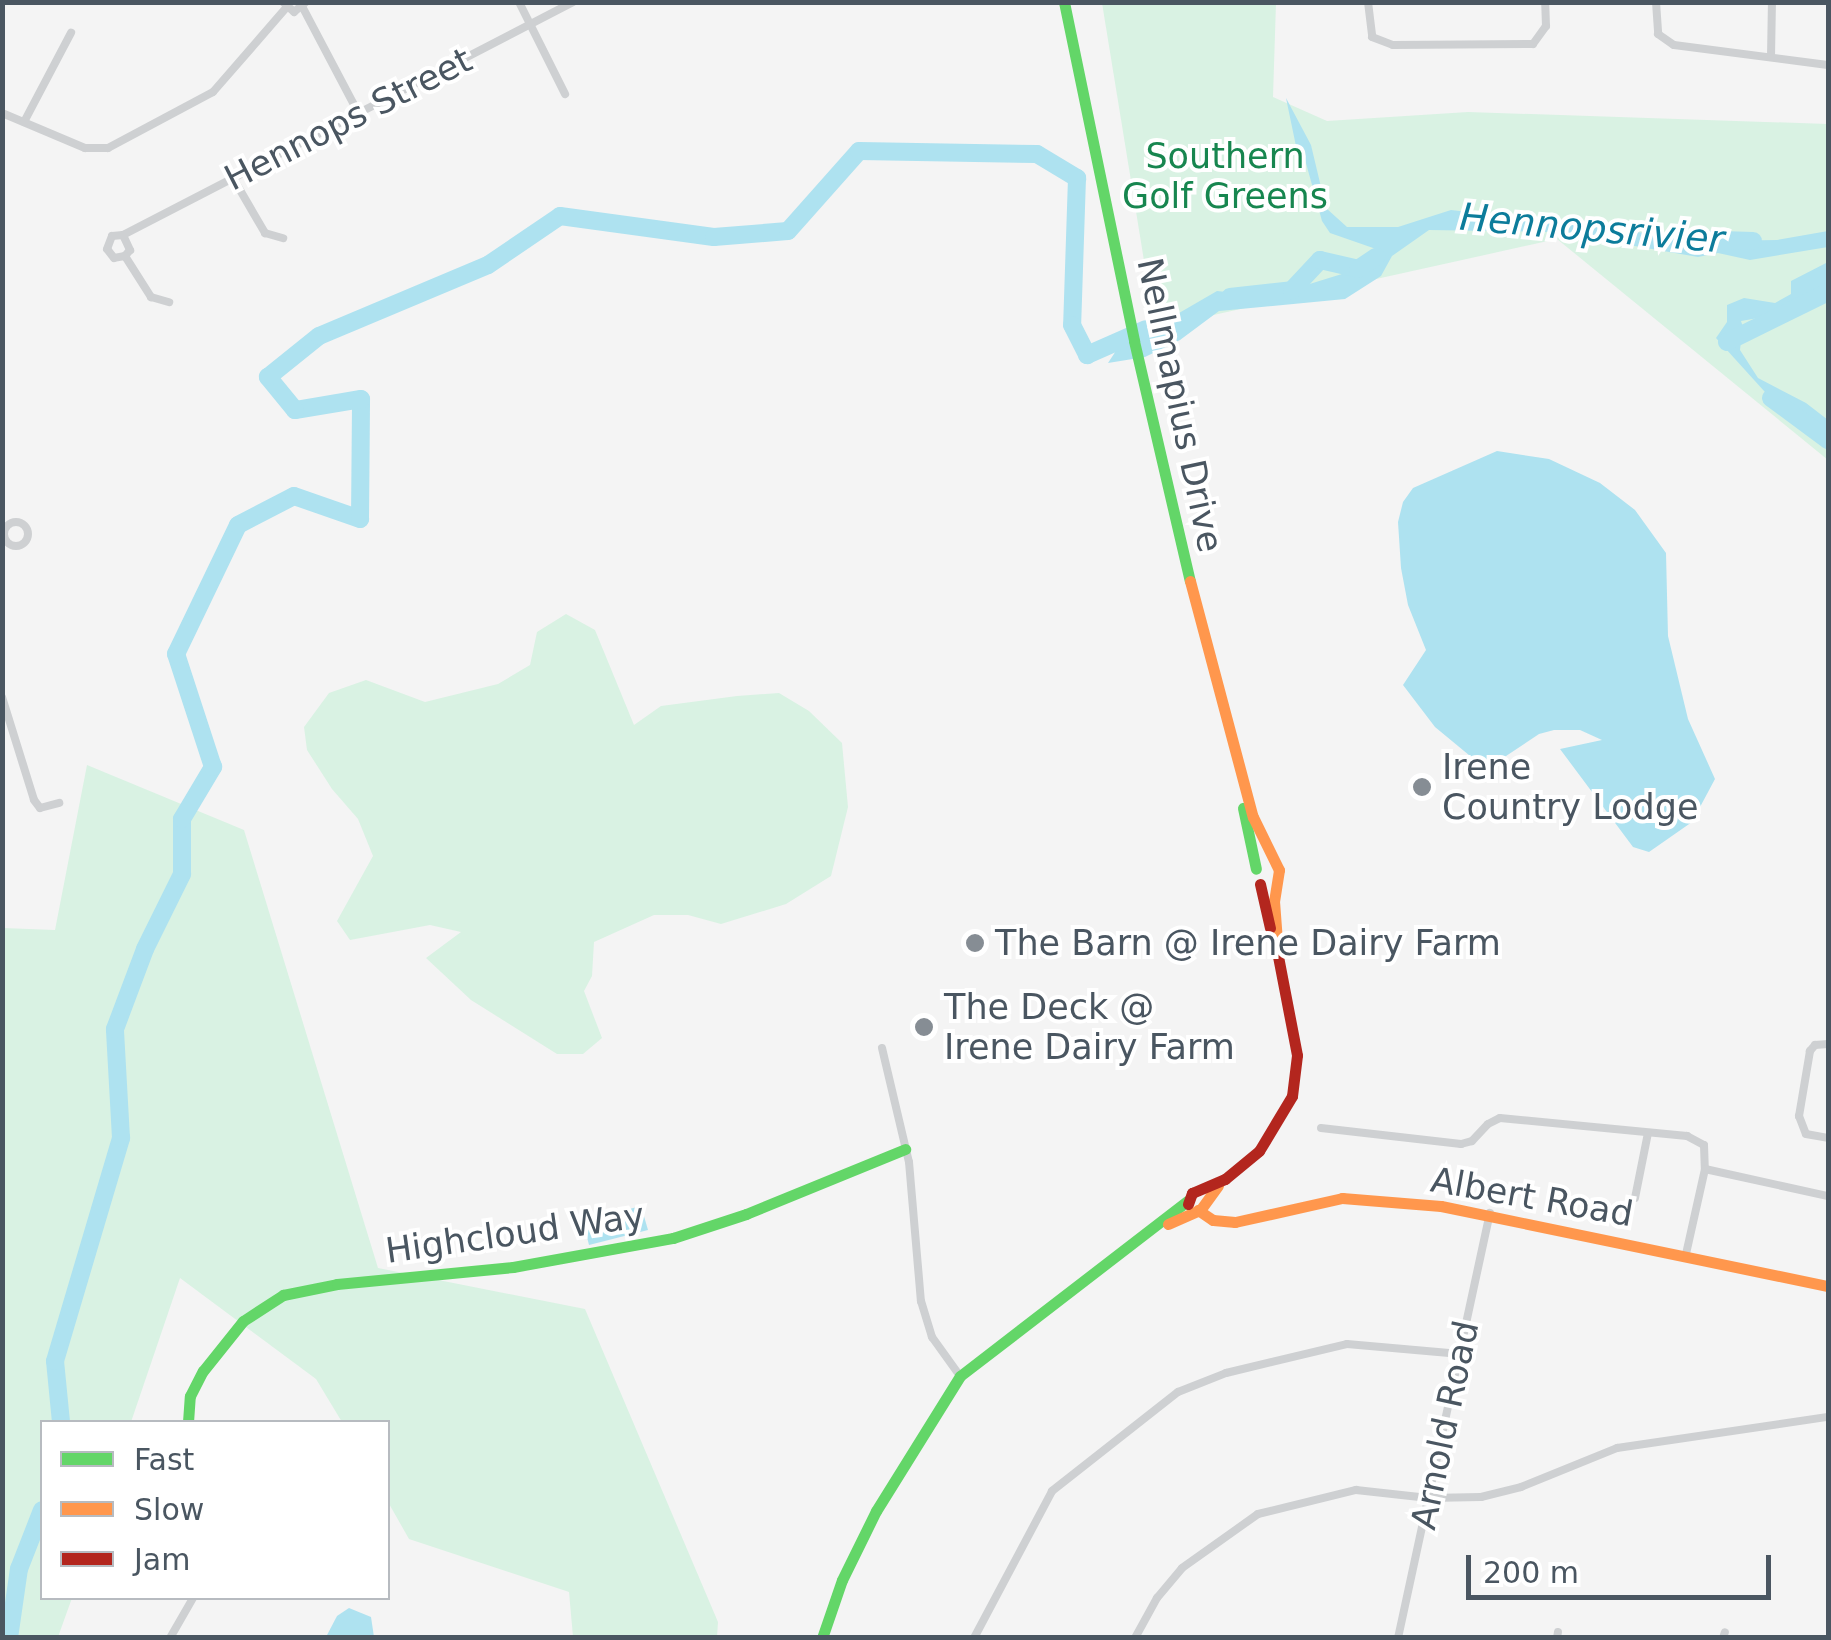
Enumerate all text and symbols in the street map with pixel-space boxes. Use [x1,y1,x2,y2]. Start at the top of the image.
street label: Hennops Street [217,39,479,199]
park label: Southern Golf Greens [1122,135,1328,217]
water label: Hennopsrivier [1458,195,1726,263]
street label: Nellmapius Drive [1128,254,1232,556]
place label: Irene Country Lodge [1442,746,1698,828]
marker: Irene Country Lodge [1411,776,1433,798]
place label: The Barn @ Irene Dairy Farm [995,922,1501,964]
marker: The Barn @ Irene Dairy Farm [964,932,986,954]
place label: The Deck @ Irene Dairy Farm [944,986,1235,1068]
marker: The Deck @ Irene Dairy Farm [913,1016,935,1038]
street label: Albert Road [1428,1159,1636,1235]
street label: Highcloud Way [383,1194,647,1272]
street label: Arnold Road [1402,1317,1488,1533]
legend [40,1420,390,1600]
text: Fast [134,1442,194,1477]
text: Slow [134,1492,204,1527]
scale bar [1471,1535,1776,1597]
text: Jam [134,1542,190,1577]
text: 200 m [1483,1555,1579,1590]

